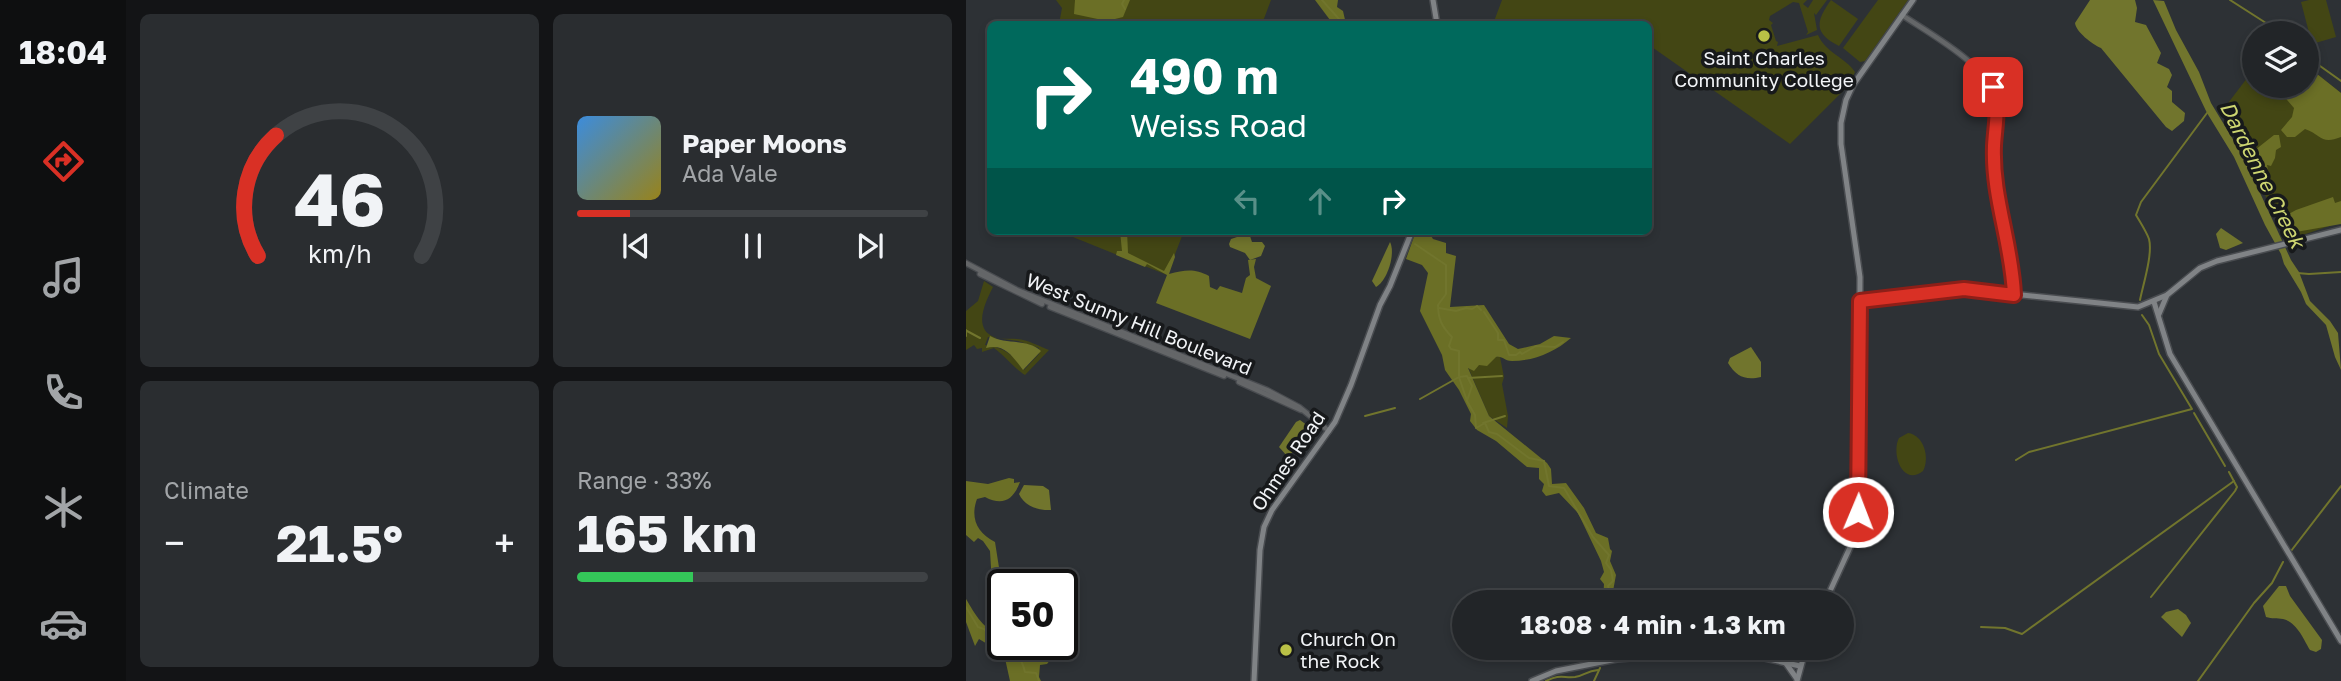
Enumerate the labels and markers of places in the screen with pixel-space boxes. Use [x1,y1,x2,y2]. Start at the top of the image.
marker: Saint Charles Community College [1756,28,1772,44]
place label: Saint Charles Community College [1674,46,1854,91]
pin [1963,57,2023,117]
place label: Church On the Rock [1300,627,1396,672]
marker: Church On the Rock [1278,642,1294,658]

